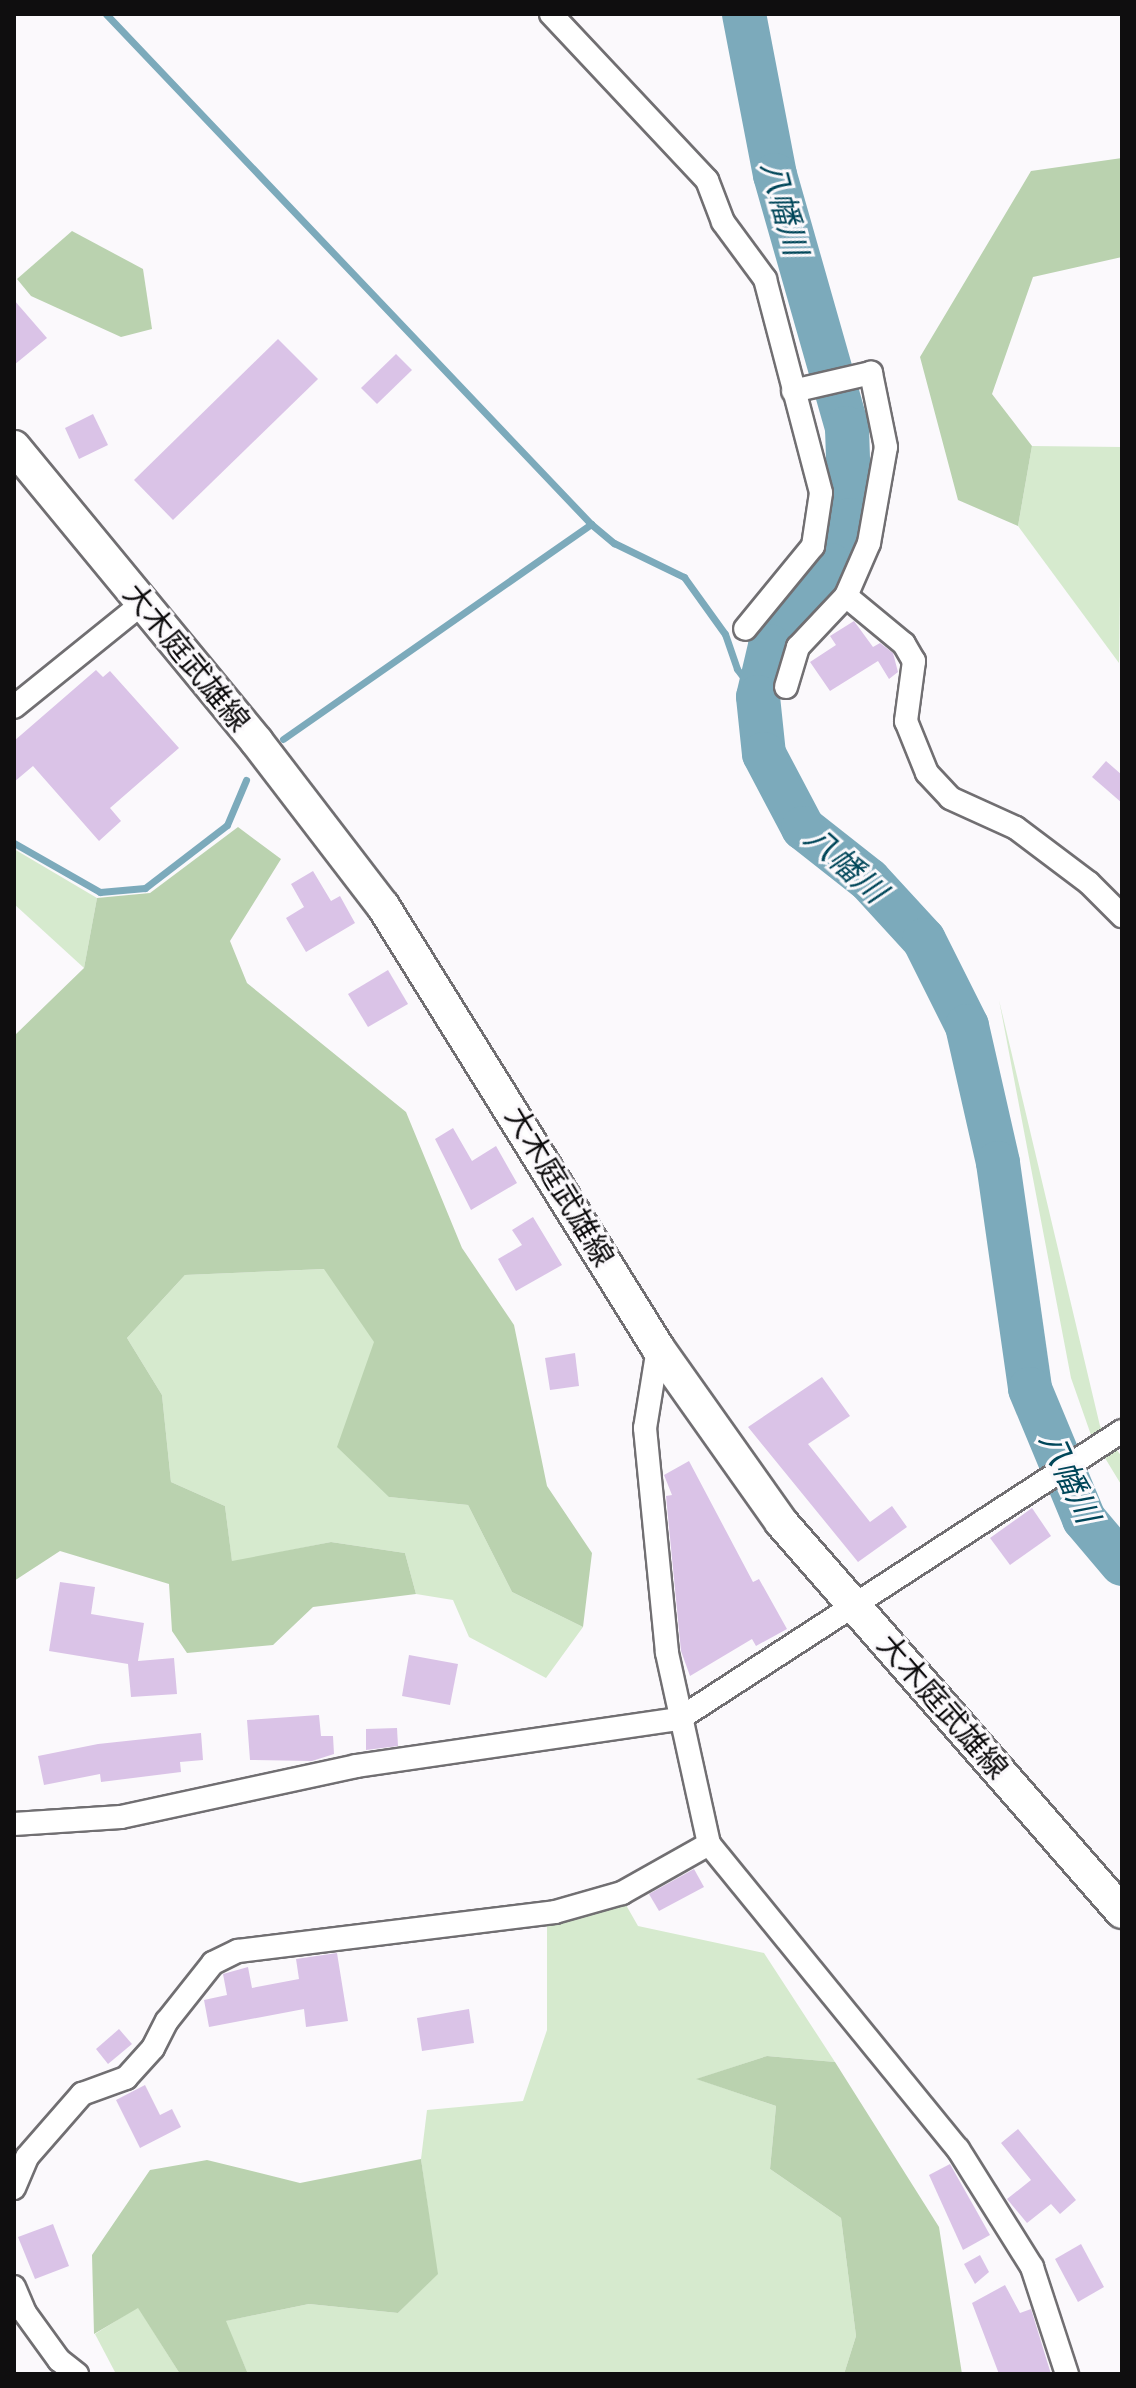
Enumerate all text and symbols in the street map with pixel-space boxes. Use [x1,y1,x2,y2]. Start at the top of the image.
water label: 八幡川 [754,157,816,259]
street label: 大木庭武雄線 [116,576,258,738]
water label: 八幡川 [797,818,895,910]
street label: 大木庭武雄線 [498,1100,622,1272]
water label: 八幡川 [1032,1425,1108,1529]
street label: 大木庭武雄線 [870,1626,1016,1786]

